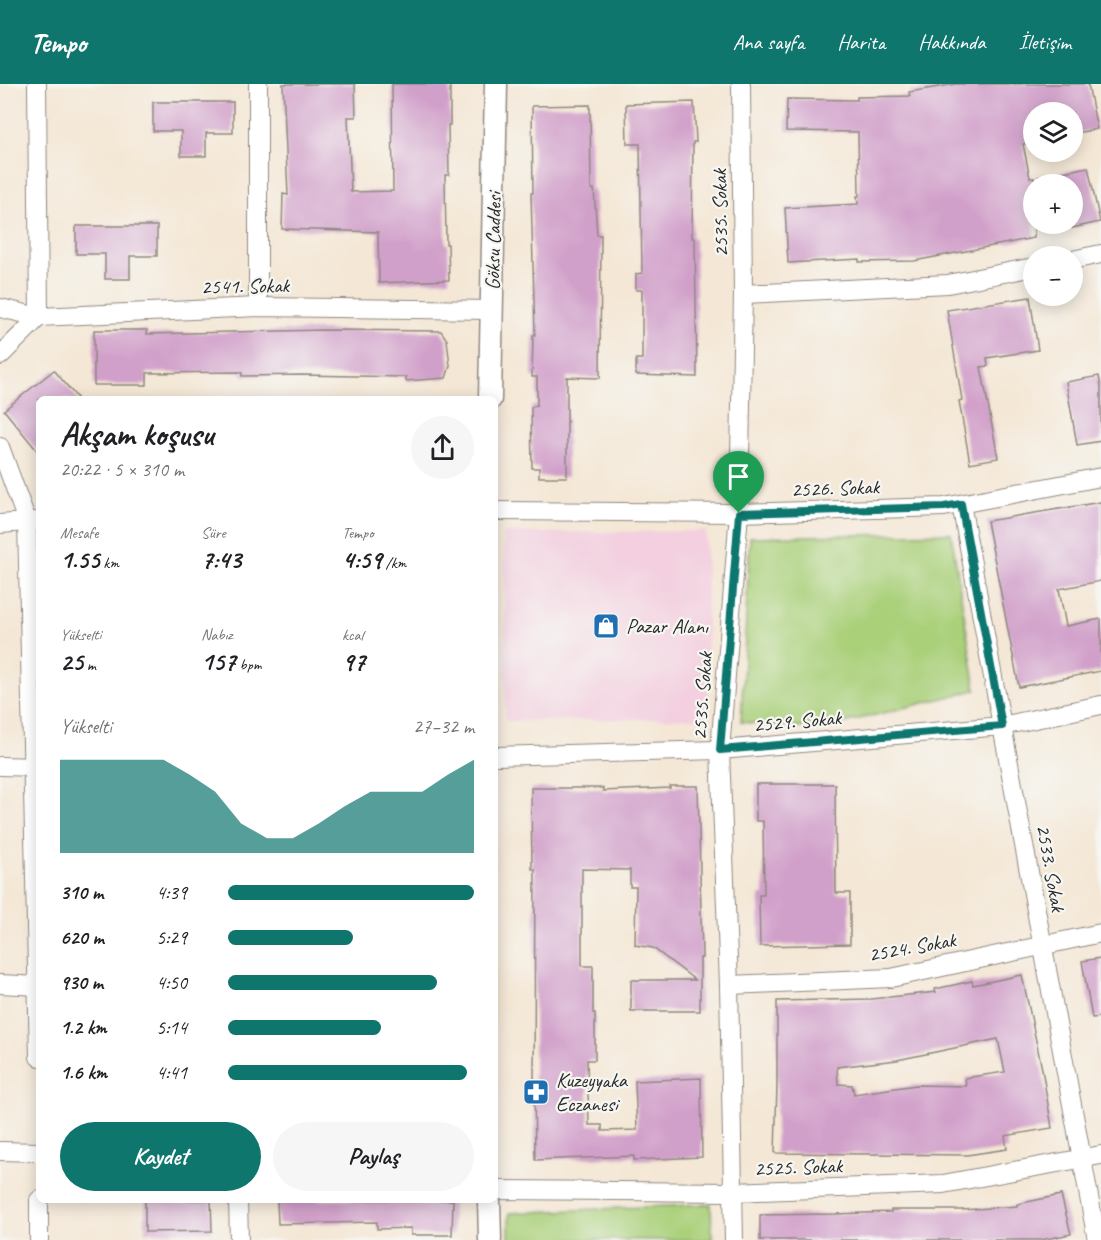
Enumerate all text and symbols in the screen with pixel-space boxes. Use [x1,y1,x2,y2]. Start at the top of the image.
text: Tempo [30,25,86,60]
text: Ana sayfa [733,29,804,55]
text: Harita [837,29,885,55]
text: Hakkında [918,29,986,55]
text: İletişim [1019,29,1071,55]
map controls [1023,102,1083,306]
button: layers [1023,102,1083,162]
street label: 2535. Sokak [706,167,734,257]
button: + [1023,174,1083,234]
street label: Göksu Caddesi [479,189,507,290]
button: − [1023,246,1083,306]
street label: 2541. Sokak [201,272,291,300]
text: Akşam koşusu [60,413,213,455]
button: share [411,416,474,479]
pin [713,451,764,513]
text: 20:22 · 5 × 310 m [60,457,184,482]
icon: arrive [722,460,755,493]
street label: 2526. Sokak [790,473,881,503]
text: Mesafe [60,523,98,543]
text: Süre [201,523,226,543]
text: Tempo [342,523,374,543]
text: 1.55 [60,543,99,576]
text: 7:43 [201,543,241,576]
text: 4:59 [342,543,382,576]
text: km [99,553,119,573]
text: /km [382,553,406,573]
shop icon: Pazar Alanı [591,611,621,641]
place label: Pazar Alanı [626,613,709,639]
text: Yükselti [60,625,101,645]
text: Nabız [201,625,233,645]
text: kcal [342,625,363,645]
text: 25 [60,645,83,678]
text: 157 [201,645,236,678]
text: 97 [342,645,365,678]
street label: 2535. Sokak [686,650,718,741]
text: m [83,655,96,675]
text: bpm [236,655,261,675]
street label: 2529. Sokak [752,704,843,738]
text: Yükselti [60,714,112,739]
text: 27–32 m [413,714,474,739]
street label: 2533. Sokak [1031,822,1072,915]
text: 310 m [60,880,103,905]
text: 4:39 [156,880,187,905]
text: 620 m [60,925,104,950]
text: 5:29 [156,925,187,950]
street label: 2524. Sokak [866,926,959,967]
text: 930 m [60,970,103,995]
text: 4:50 [156,970,187,995]
text: 1.2 km [60,1015,107,1040]
text: 5:14 [156,1015,187,1040]
text: 1.6 km [60,1060,107,1085]
text: 4:41 [156,1060,187,1085]
place label: Kuzeyyaka Eczanesi [556,1067,629,1117]
pharmacy icon: Kuzeyyaka Eczanesi [521,1077,551,1107]
button: Kaydet [60,1122,261,1191]
button: Paylaş [273,1122,474,1191]
street label: 2525. Sokak [753,1152,844,1182]

